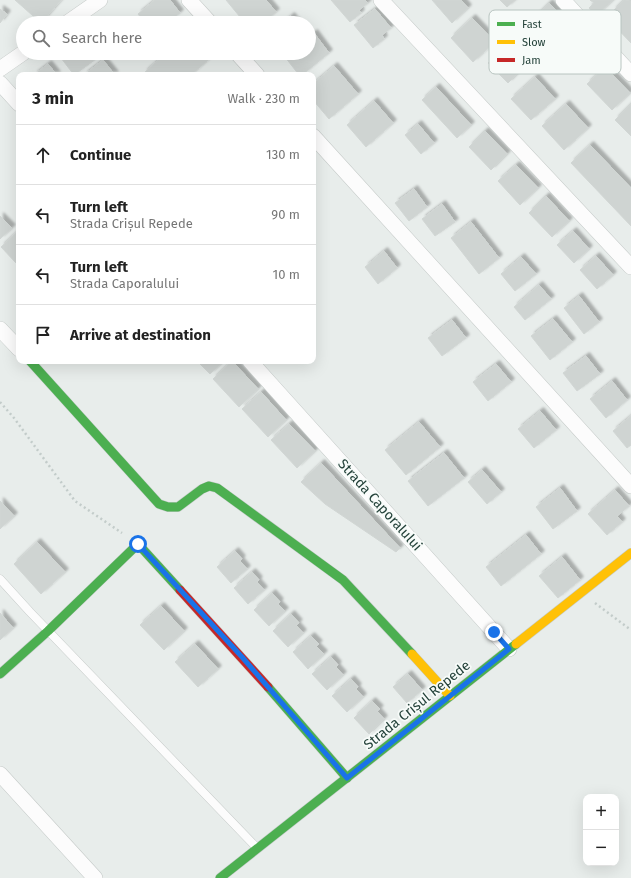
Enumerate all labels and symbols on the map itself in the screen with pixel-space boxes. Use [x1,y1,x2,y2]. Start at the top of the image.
legend [489,10,621,74]
text: Fast [522,18,542,31]
text: Slow [522,36,546,49]
text: Jam [522,54,541,67]
street label: Strada Caporalului [334,456,426,554]
route start [129,535,147,553]
route end [485,623,503,641]
street label: Strada Crișul Repede [360,657,474,754]

